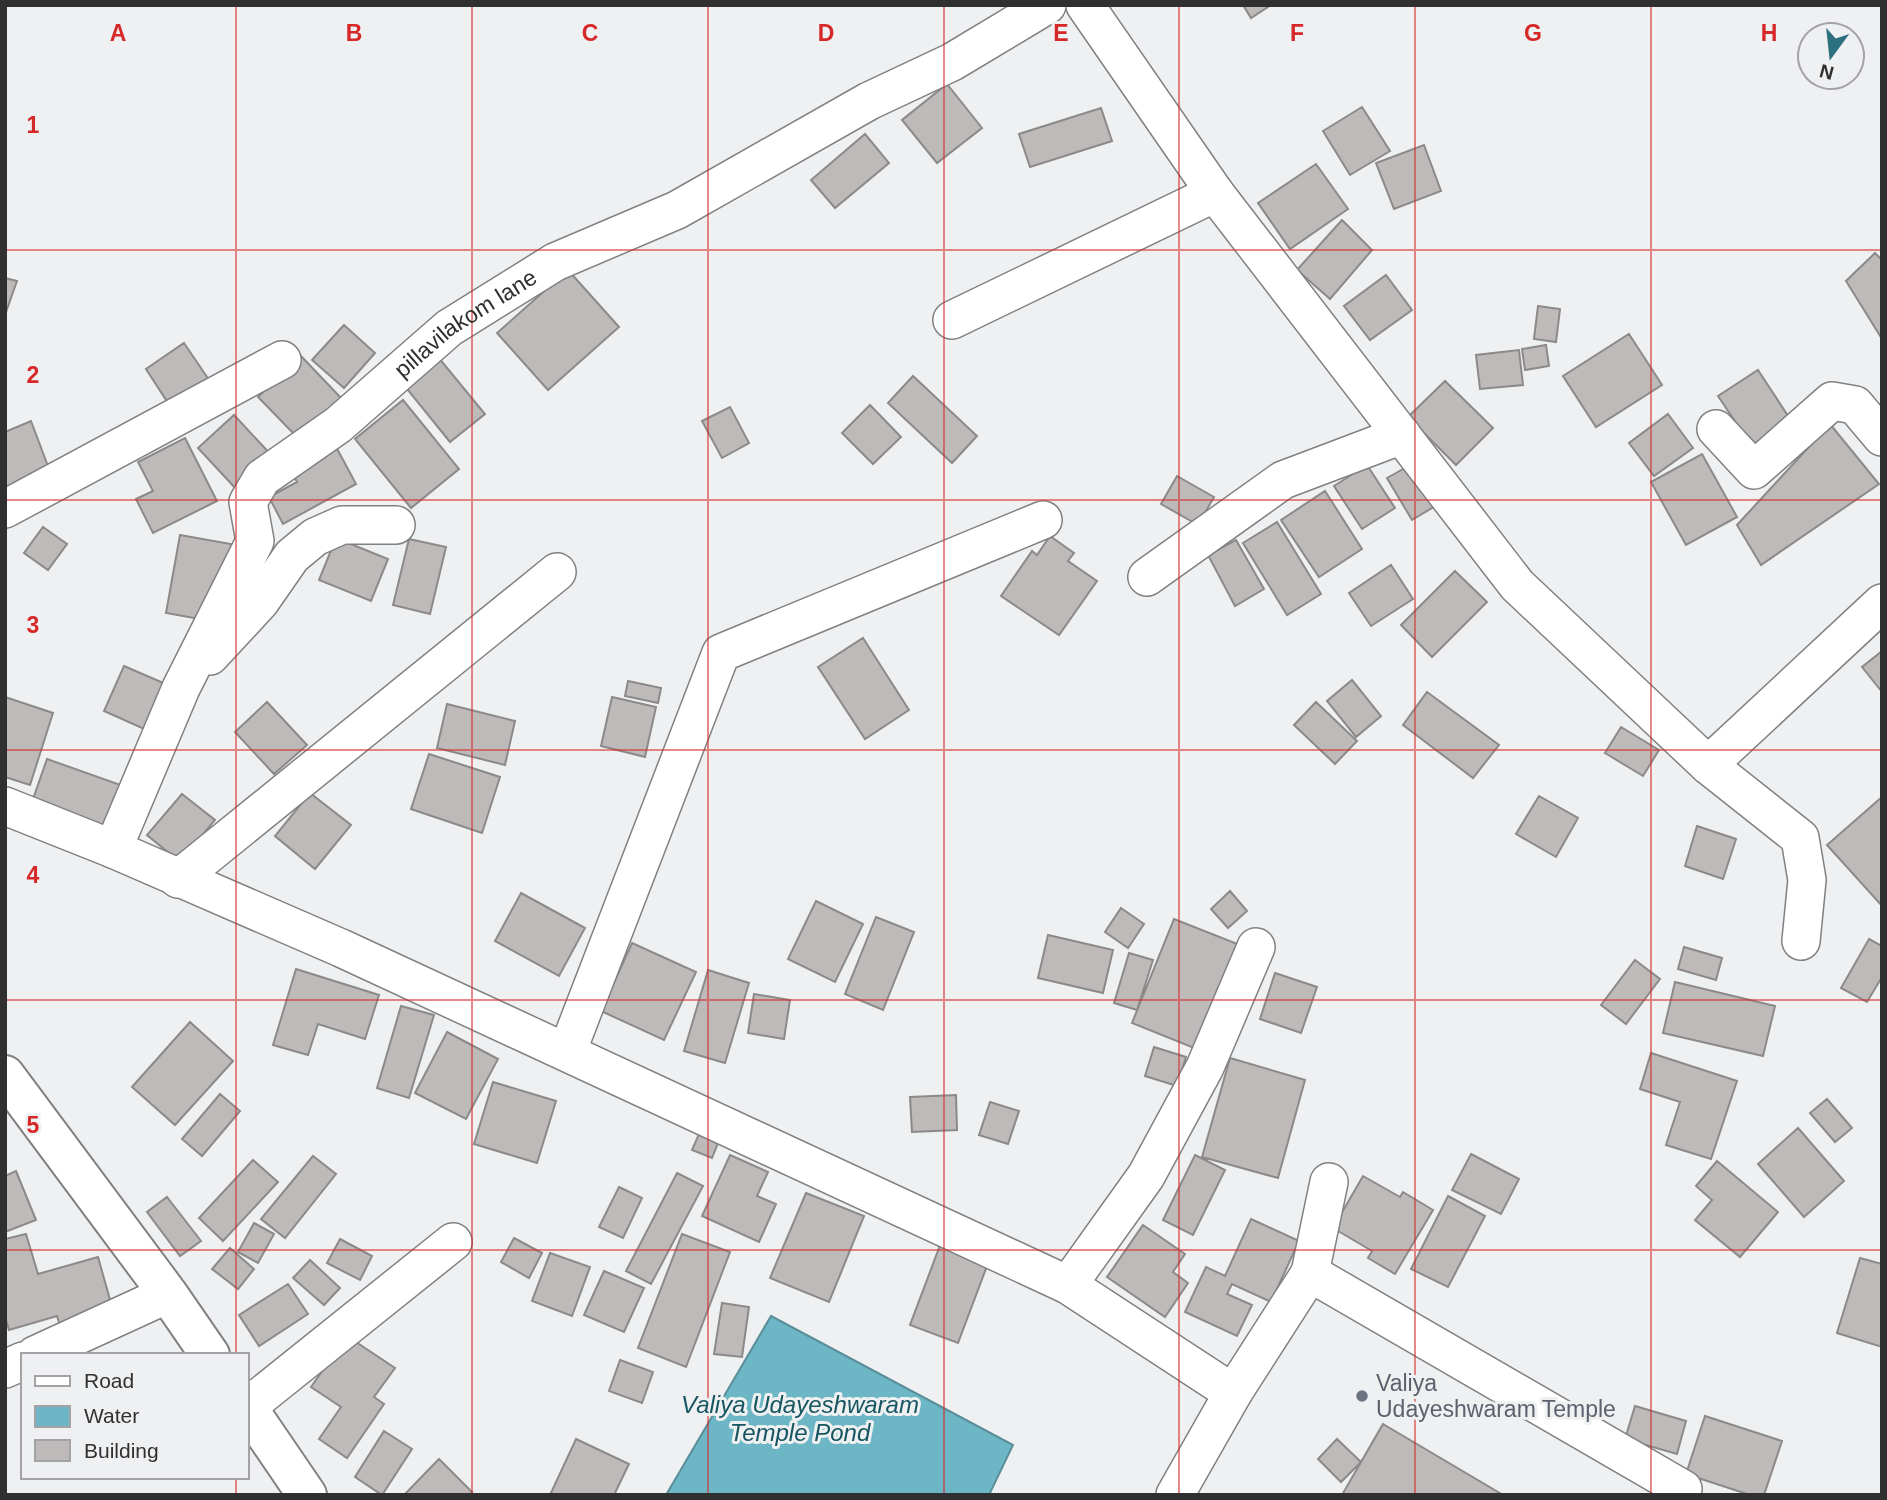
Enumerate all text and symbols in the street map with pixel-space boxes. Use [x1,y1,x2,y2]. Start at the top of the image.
text: A [110,20,126,46]
text: B [346,20,362,46]
text: C [582,20,598,46]
text: D [818,20,834,46]
text: E [1053,20,1069,46]
text: F [1290,20,1304,46]
text: G [1524,20,1542,46]
text: H [1761,20,1777,46]
north arrow [1796,21,1866,91]
text: N [1817,60,1836,84]
text: 1 [27,112,40,138]
street label: pillavilakom lane [389,264,541,383]
text: 2 [27,362,39,388]
text: 3 [27,612,39,638]
text: 4 [27,862,40,888]
text: 5 [27,1112,40,1138]
legend [21,1353,248,1479]
text: Road [84,1369,134,1392]
place label: Valiya Udayeshwaram Temple [1376,1370,1616,1422]
marker: Valiya Udayeshwaram Temple [1354,1388,1370,1404]
water label: Valiya Udayeshwaram Temple Pond [681,1391,919,1446]
text: Water [84,1404,139,1427]
text: Building [84,1439,159,1462]

